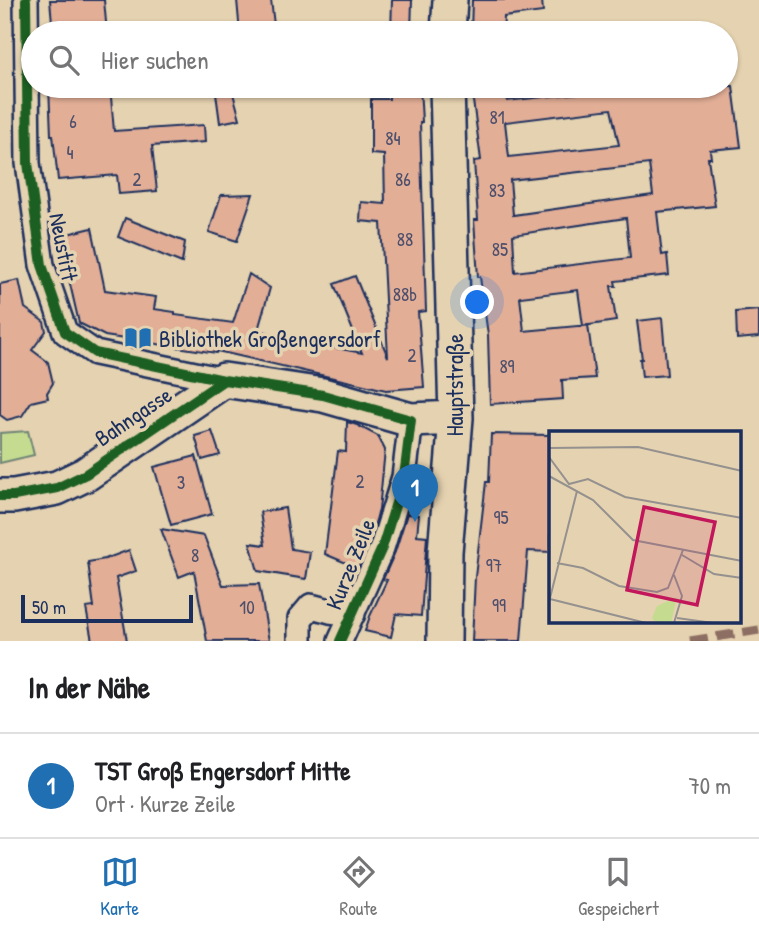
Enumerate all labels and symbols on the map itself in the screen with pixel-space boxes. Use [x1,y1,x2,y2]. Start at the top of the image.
house number: 81 [489,104,505,130]
house number: 6 [69,108,77,134]
house number: 84 [385,125,401,151]
house number: 4 [66,139,74,165]
house number: 2 [133,166,142,192]
house number: 86 [395,166,411,192]
house number: 83 [489,177,505,203]
street label: Neustift [42,210,86,285]
house number: 88 [397,226,413,252]
house number: 85 [492,236,508,262]
house number: 88b [393,281,417,307]
your location [460,285,494,319]
library icon: Bibliothek Großengersdorf [123,323,153,353]
place label: Bibliothek Großengersdorf [159,323,381,354]
street label: Hauptstraße [439,334,470,436]
house number: 2 [408,342,417,368]
house number: 89 [499,353,515,379]
street label: Bahngasse [88,379,178,453]
inset map [549,431,742,624]
pin: 1 [392,464,438,522]
house number: 2 [356,468,365,494]
house number: 3 [177,469,185,495]
house number: 95 [493,504,509,530]
street label: Kurze Zeile [318,514,382,614]
house number: 8 [191,542,199,568]
house number: 97 [486,552,502,578]
scale bar [21,592,192,624]
house number: 99 [492,592,506,618]
house number: 10 [239,594,255,620]

